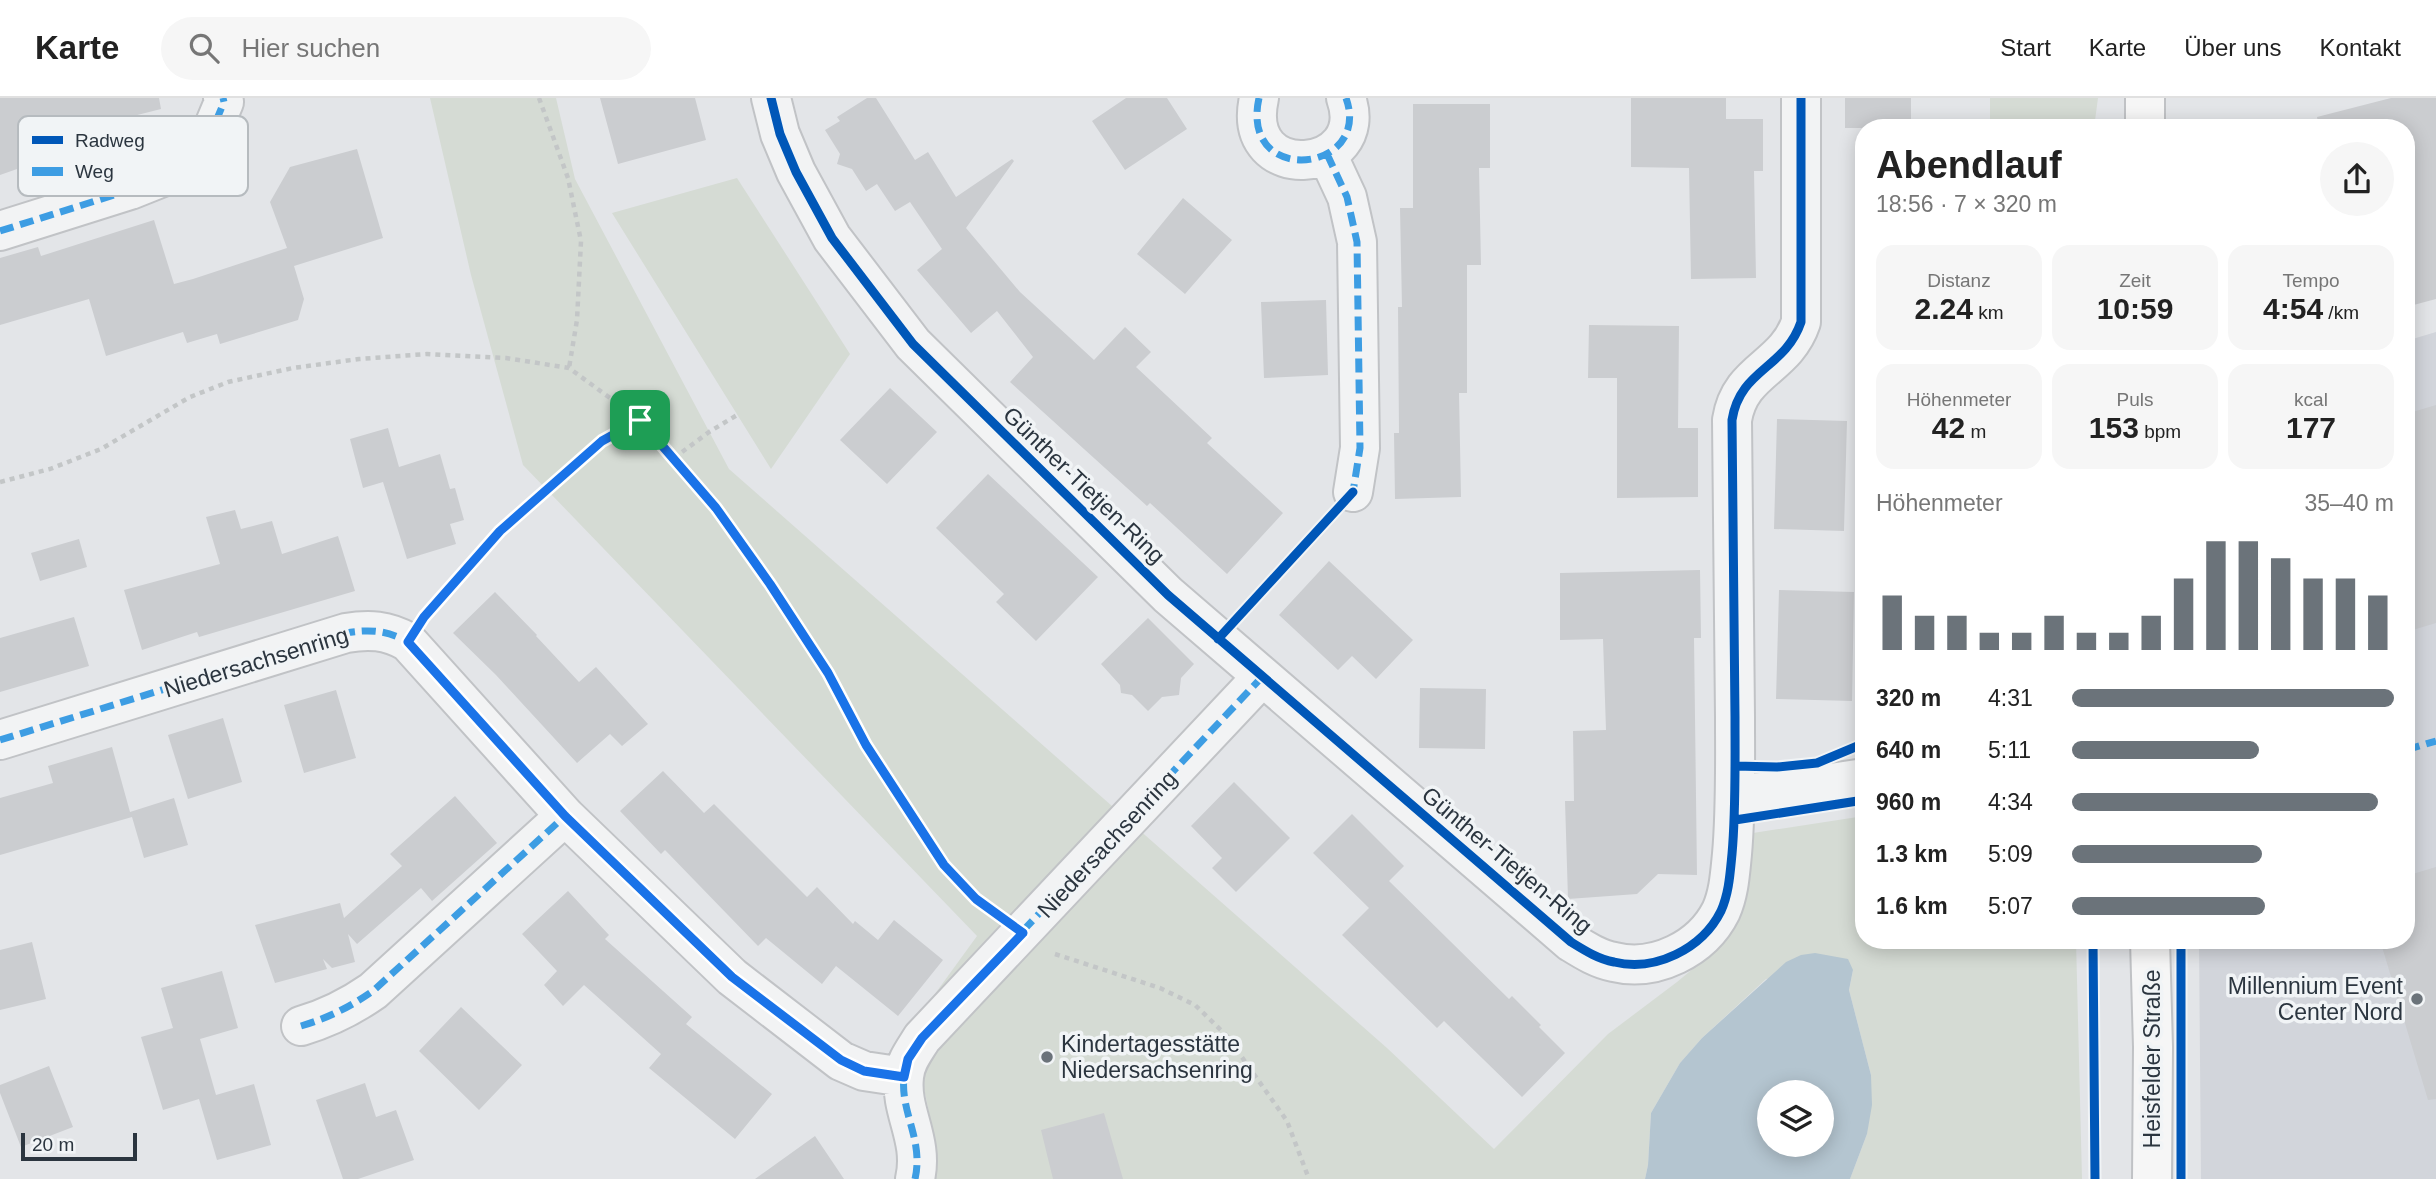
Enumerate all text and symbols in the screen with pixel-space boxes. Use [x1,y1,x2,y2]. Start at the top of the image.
search box [161,17,651,80]
text: Karte [35,29,119,66]
icon: search [185,29,223,67]
text: Hier suchen [241,33,380,63]
text: Start [2000,34,2051,61]
text: Karte [2089,34,2146,61]
text: Über uns [2184,34,2282,61]
text: Kontakt [2320,34,2401,61]
legend [18,116,248,196]
text: Radweg [75,130,145,151]
button: share [2320,142,2394,216]
text: Abendlauf [1876,144,2062,186]
text: Weg [75,161,114,182]
text: 18:56 · 7 × 320 m [1876,191,2057,217]
text: Distanz [1927,270,1991,291]
text: Zeit [2119,270,2151,291]
text: Tempo [2282,270,2340,291]
text: 2.24 [1915,292,1973,325]
text: 10:59 [2097,292,2173,325]
text: 4:54 [2263,292,2323,325]
text: km [1973,302,2004,323]
text: /km [2323,302,2359,323]
text: Höhenmeter [1907,389,2011,410]
text: Puls [2117,389,2153,410]
text: kcal [2294,389,2328,410]
pin [610,390,670,450]
icon: arrive [621,401,659,439]
street label: Günther-Tietjen-Ring [998,401,1170,569]
text: 42 [1932,411,1965,444]
text: 153 [2089,411,2139,444]
text: 177 [2286,411,2336,444]
text: m [1965,421,1986,442]
text: bpm [2139,421,2181,442]
text: Höhenmeter [1876,490,2003,516]
text: 35–40 m [2304,490,2394,516]
street label: Niedersachsenring [160,622,352,702]
text: 320 m [1876,685,1941,711]
text: 4:31 [1988,685,2033,711]
text: 640 m [1876,737,1941,763]
text: 5:11 [1988,737,2031,763]
street label: Niedersachsenring [1032,765,1182,923]
street label: Günther-Tietjen-Ring [1417,781,1597,939]
text: 960 m [1876,789,1941,815]
text: 4:34 [1988,789,2033,815]
text: 1.3 km [1876,841,1948,867]
text: 5:09 [1988,841,2033,867]
text: 1.6 km [1876,893,1948,919]
text: 5:07 [1988,893,2033,919]
street label: Heisfelder Straße [2139,970,2165,1148]
place label: Millennium Event Center Nord [2228,973,2404,1025]
marker: Millennium Event Center Nord [2409,991,2425,1007]
place label: Kindertagesstätte Niedersachsenring [1061,1031,1253,1083]
marker: Kindertagesstätte Niedersachsenring [1039,1049,1055,1065]
map controls [1757,1080,1834,1157]
button: layers [1757,1080,1834,1157]
scale bar [21,1130,136,1162]
text: 20 m [32,1134,74,1155]

